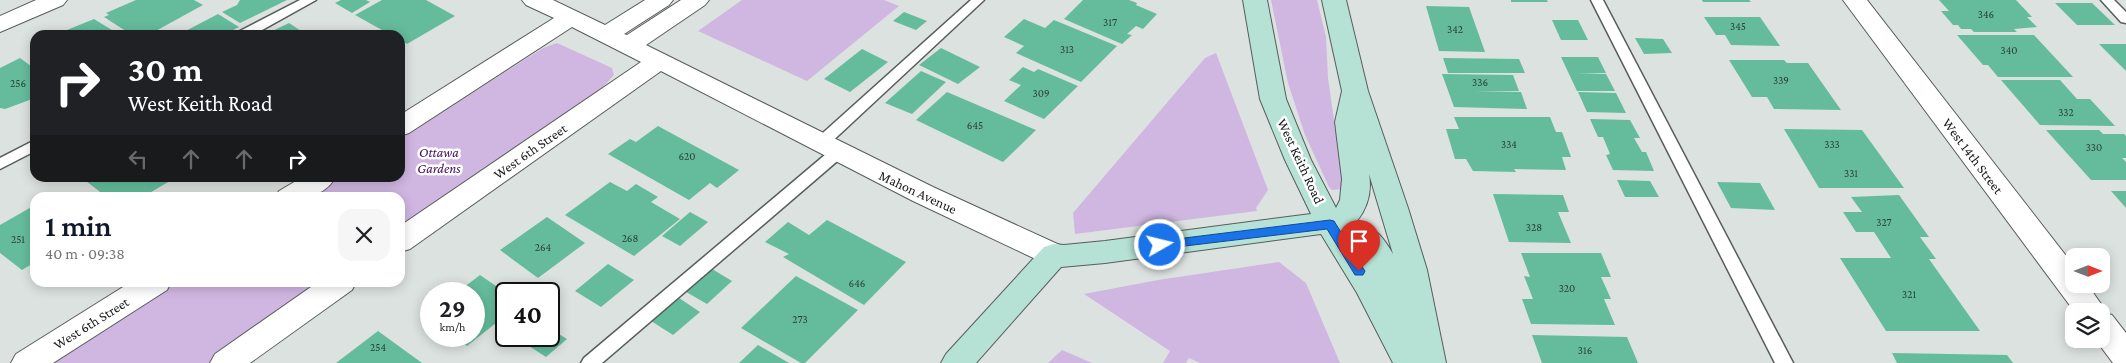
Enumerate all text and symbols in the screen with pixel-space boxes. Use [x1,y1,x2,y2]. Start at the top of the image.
house number: 346 [1978,8,1994,20]
house number: 317 [1103,16,1117,28]
house number: 345 [1730,20,1746,32]
house number: 342 [1447,23,1463,35]
house number: 313 [1060,43,1074,55]
house number: 340 [2000,44,2018,56]
icon: right [45,50,110,115]
text: 30 m [128,50,203,89]
house number: 339 [1773,74,1789,86]
house number: 336 [1472,76,1488,88]
house number: 256 [10,77,26,89]
house number: 309 [1032,87,1050,99]
text: West Keith Road [128,91,273,116]
house number: 332 [2058,106,2074,118]
street label: West 14th Street [1939,115,2007,197]
street label: West Keith Road [1274,116,1328,207]
house number: 645 [967,119,983,131]
street label: West 6th Street [490,120,570,182]
house number: 334 [1501,138,1517,150]
house number: 333 [1824,138,1840,150]
house number: 330 [2086,141,2102,153]
park label: Ottawa Gardens [417,144,461,176]
icon: left [124,145,152,173]
icon: ahead [177,145,205,173]
icon: ahead [230,145,258,173]
icon: right [283,145,311,173]
house number: 620 [679,150,695,162]
street label: Mahon Avenue [877,167,959,217]
house number: 331 [1844,167,1858,179]
text: 1 min [45,209,112,242]
button: close [338,209,390,261]
house number: 327 [1876,216,1892,228]
position arrow [1133,218,1185,270]
pin [1338,220,1380,271]
house number: 328 [1526,221,1542,233]
icon: arrive [1345,227,1373,255]
house number: 268 [622,232,638,244]
house number: 251 [11,233,25,245]
house number: 264 [535,241,552,253]
text: 40 m · 09:38 [45,245,125,262]
north arrow [2065,248,2110,292]
map controls [2065,248,2110,348]
house number: 646 [849,277,865,289]
speed limit sign: 40 [495,282,560,347]
house number: 320 [1559,282,1575,294]
house number: 321 [1902,288,1916,300]
street label: West 6th Street [50,293,132,353]
text: 29 [439,295,466,322]
button: layers [2065,303,2110,348]
house number: 273 [792,313,808,325]
text: km/h [440,320,465,334]
house number: 254 [370,341,386,353]
house number: 316 [1578,344,1592,356]

